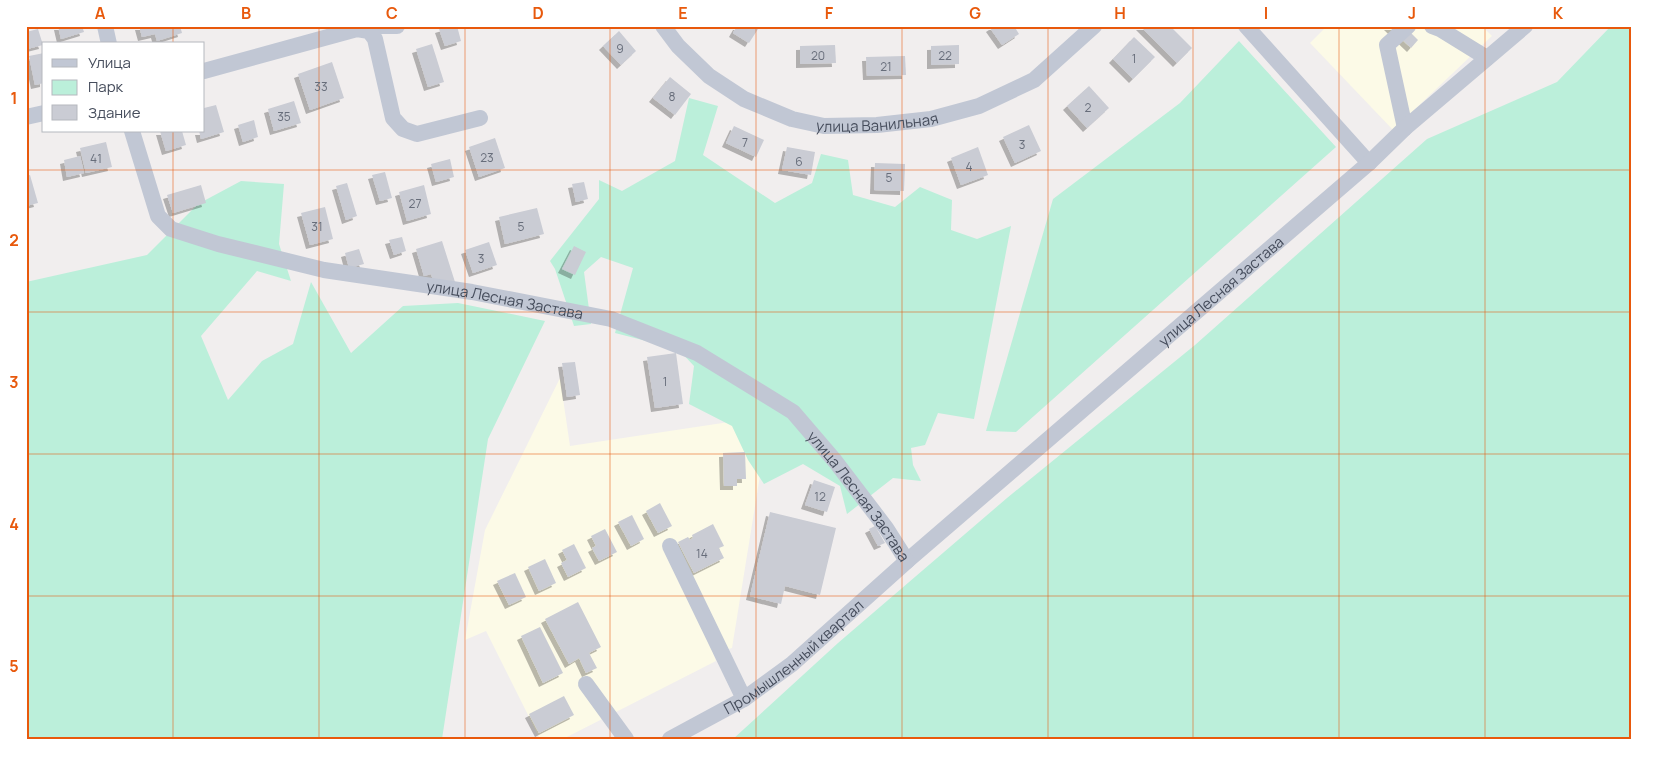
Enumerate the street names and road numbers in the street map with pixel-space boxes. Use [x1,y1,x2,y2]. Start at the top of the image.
street label: улица Ванильная [814,107,941,137]
street label: улица Лесная Застава [1154,231,1288,351]
street label: улица Лесная Застава [425,275,585,324]
street label: улица Лесная Застава [803,426,915,565]
street label: Промышленный квартал [720,595,868,719]

